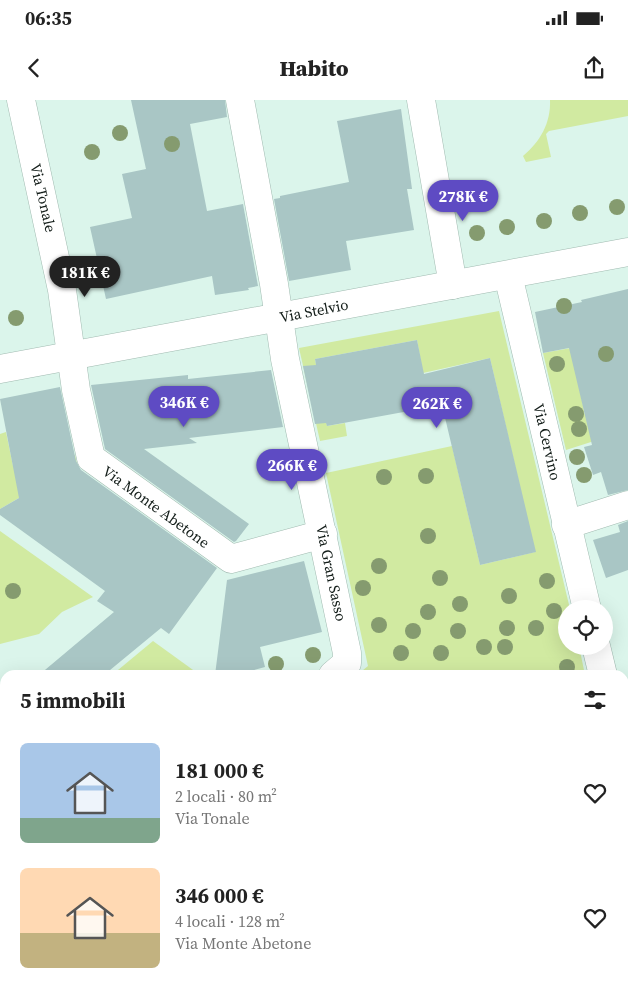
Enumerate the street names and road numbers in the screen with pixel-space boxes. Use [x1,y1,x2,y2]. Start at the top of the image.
street label: Via Tonale [25,161,62,235]
street label: Via Stelvio [278,294,350,327]
street label: Via Cervino [528,401,567,482]
street label: Via Monte Abetone [98,461,214,553]
street label: Via Gran Sasso [311,523,352,623]

